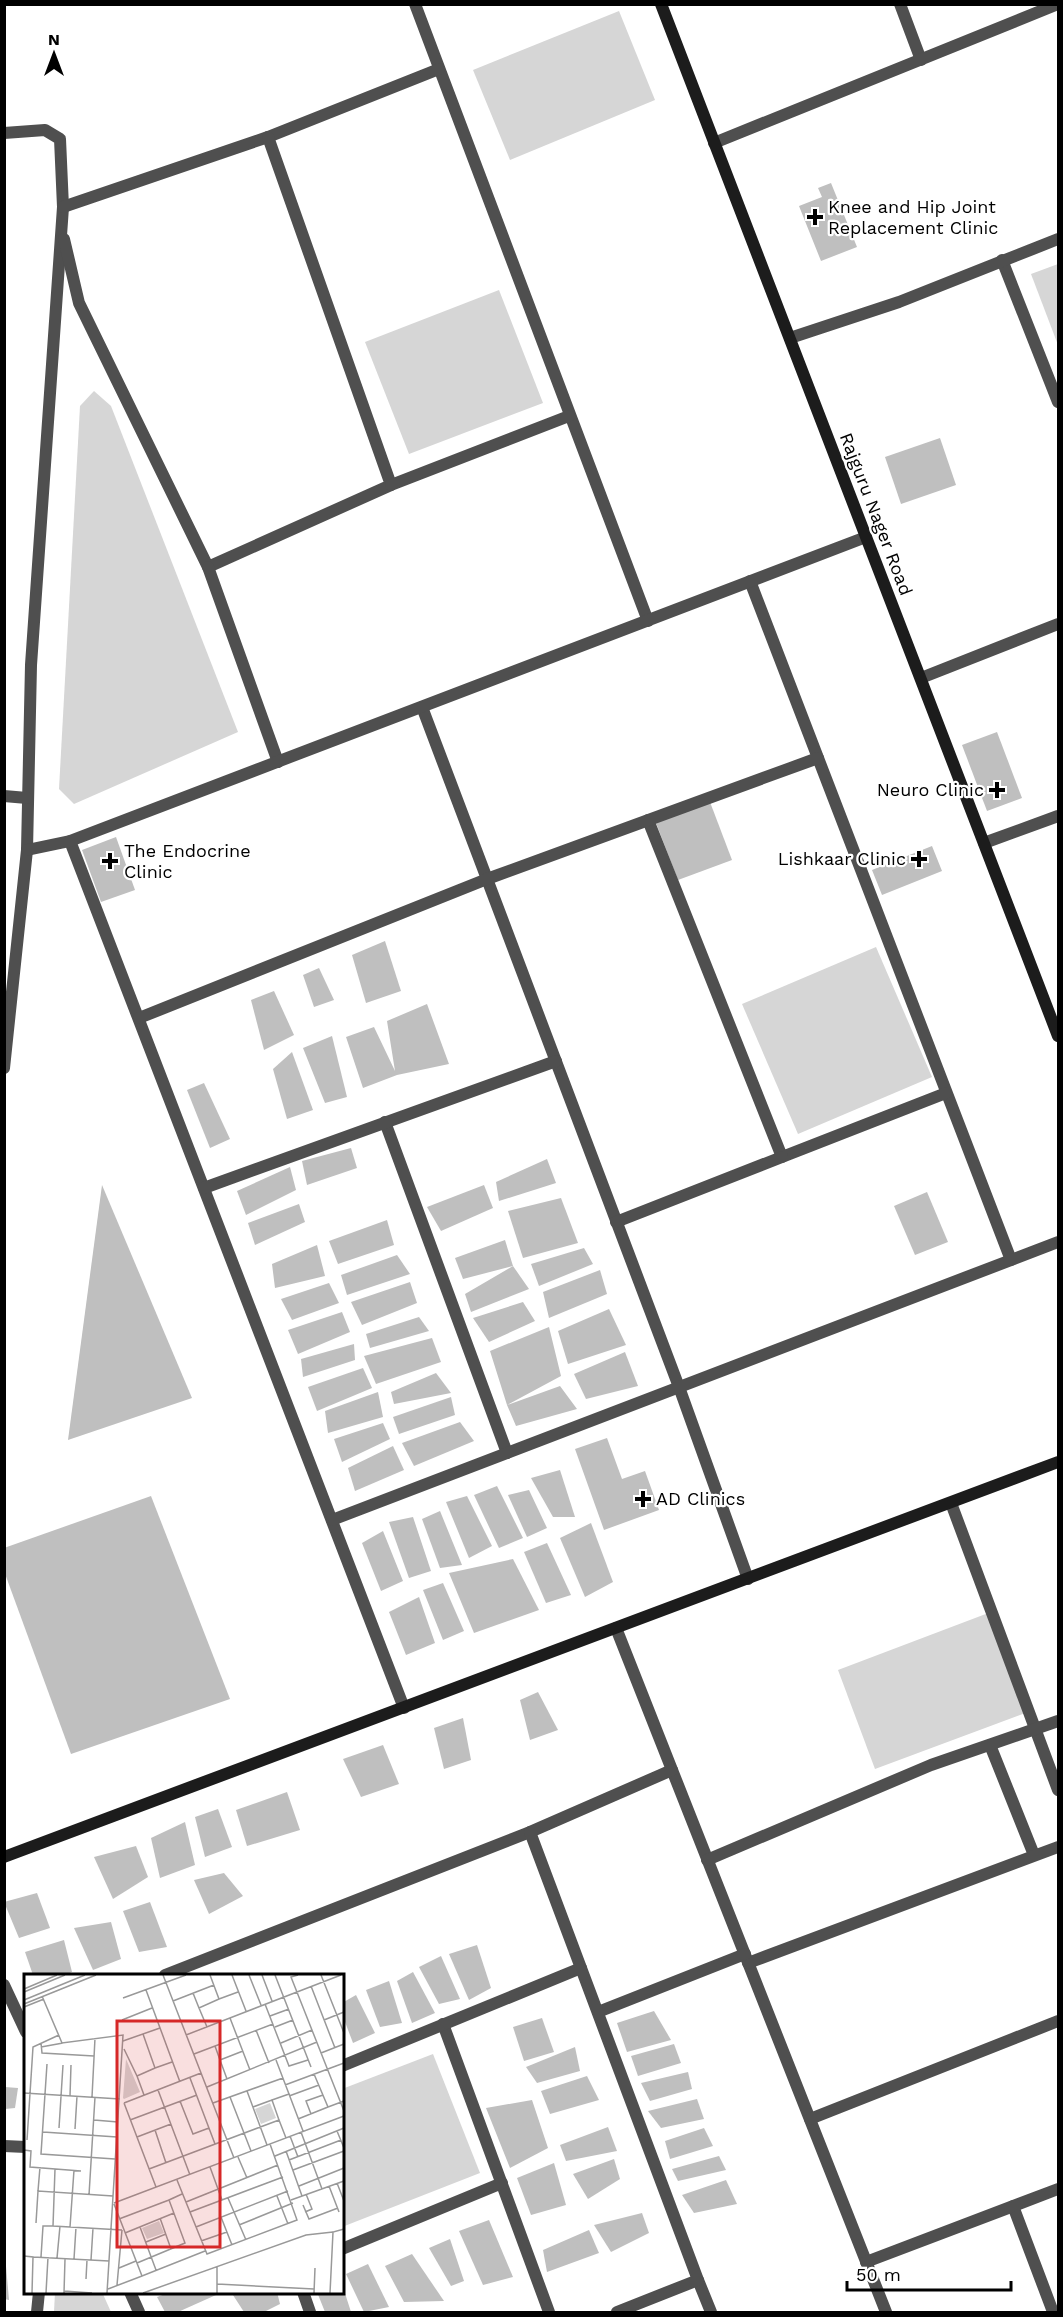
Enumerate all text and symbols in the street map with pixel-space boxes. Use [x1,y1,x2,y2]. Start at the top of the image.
north arrow [24,24,84,84]
text: N [48,30,60,49]
place label: Knee and Hip Joint Replacement Clinic [828,196,998,238]
marker: Knee and Hip Joint Replacement Clinic [806,208,824,226]
street label: Rajguru Nager Road [836,430,917,598]
place label: Neuro Clinic [877,779,984,800]
marker: Neuro Clinic [988,781,1006,799]
place label: The Endocrine Clinic [124,840,251,882]
place label: Lishkaar Clinic [778,848,906,869]
marker: Lishkaar Clinic [910,850,928,868]
marker: The Endocrine Clinic [101,852,119,870]
place label: AD Clinics [656,1488,745,1509]
marker: AD Clinics [634,1490,652,1508]
inset map [24,1974,344,2293]
scale bar [847,2254,1010,2292]
text: 50 m [856,2264,901,2285]

